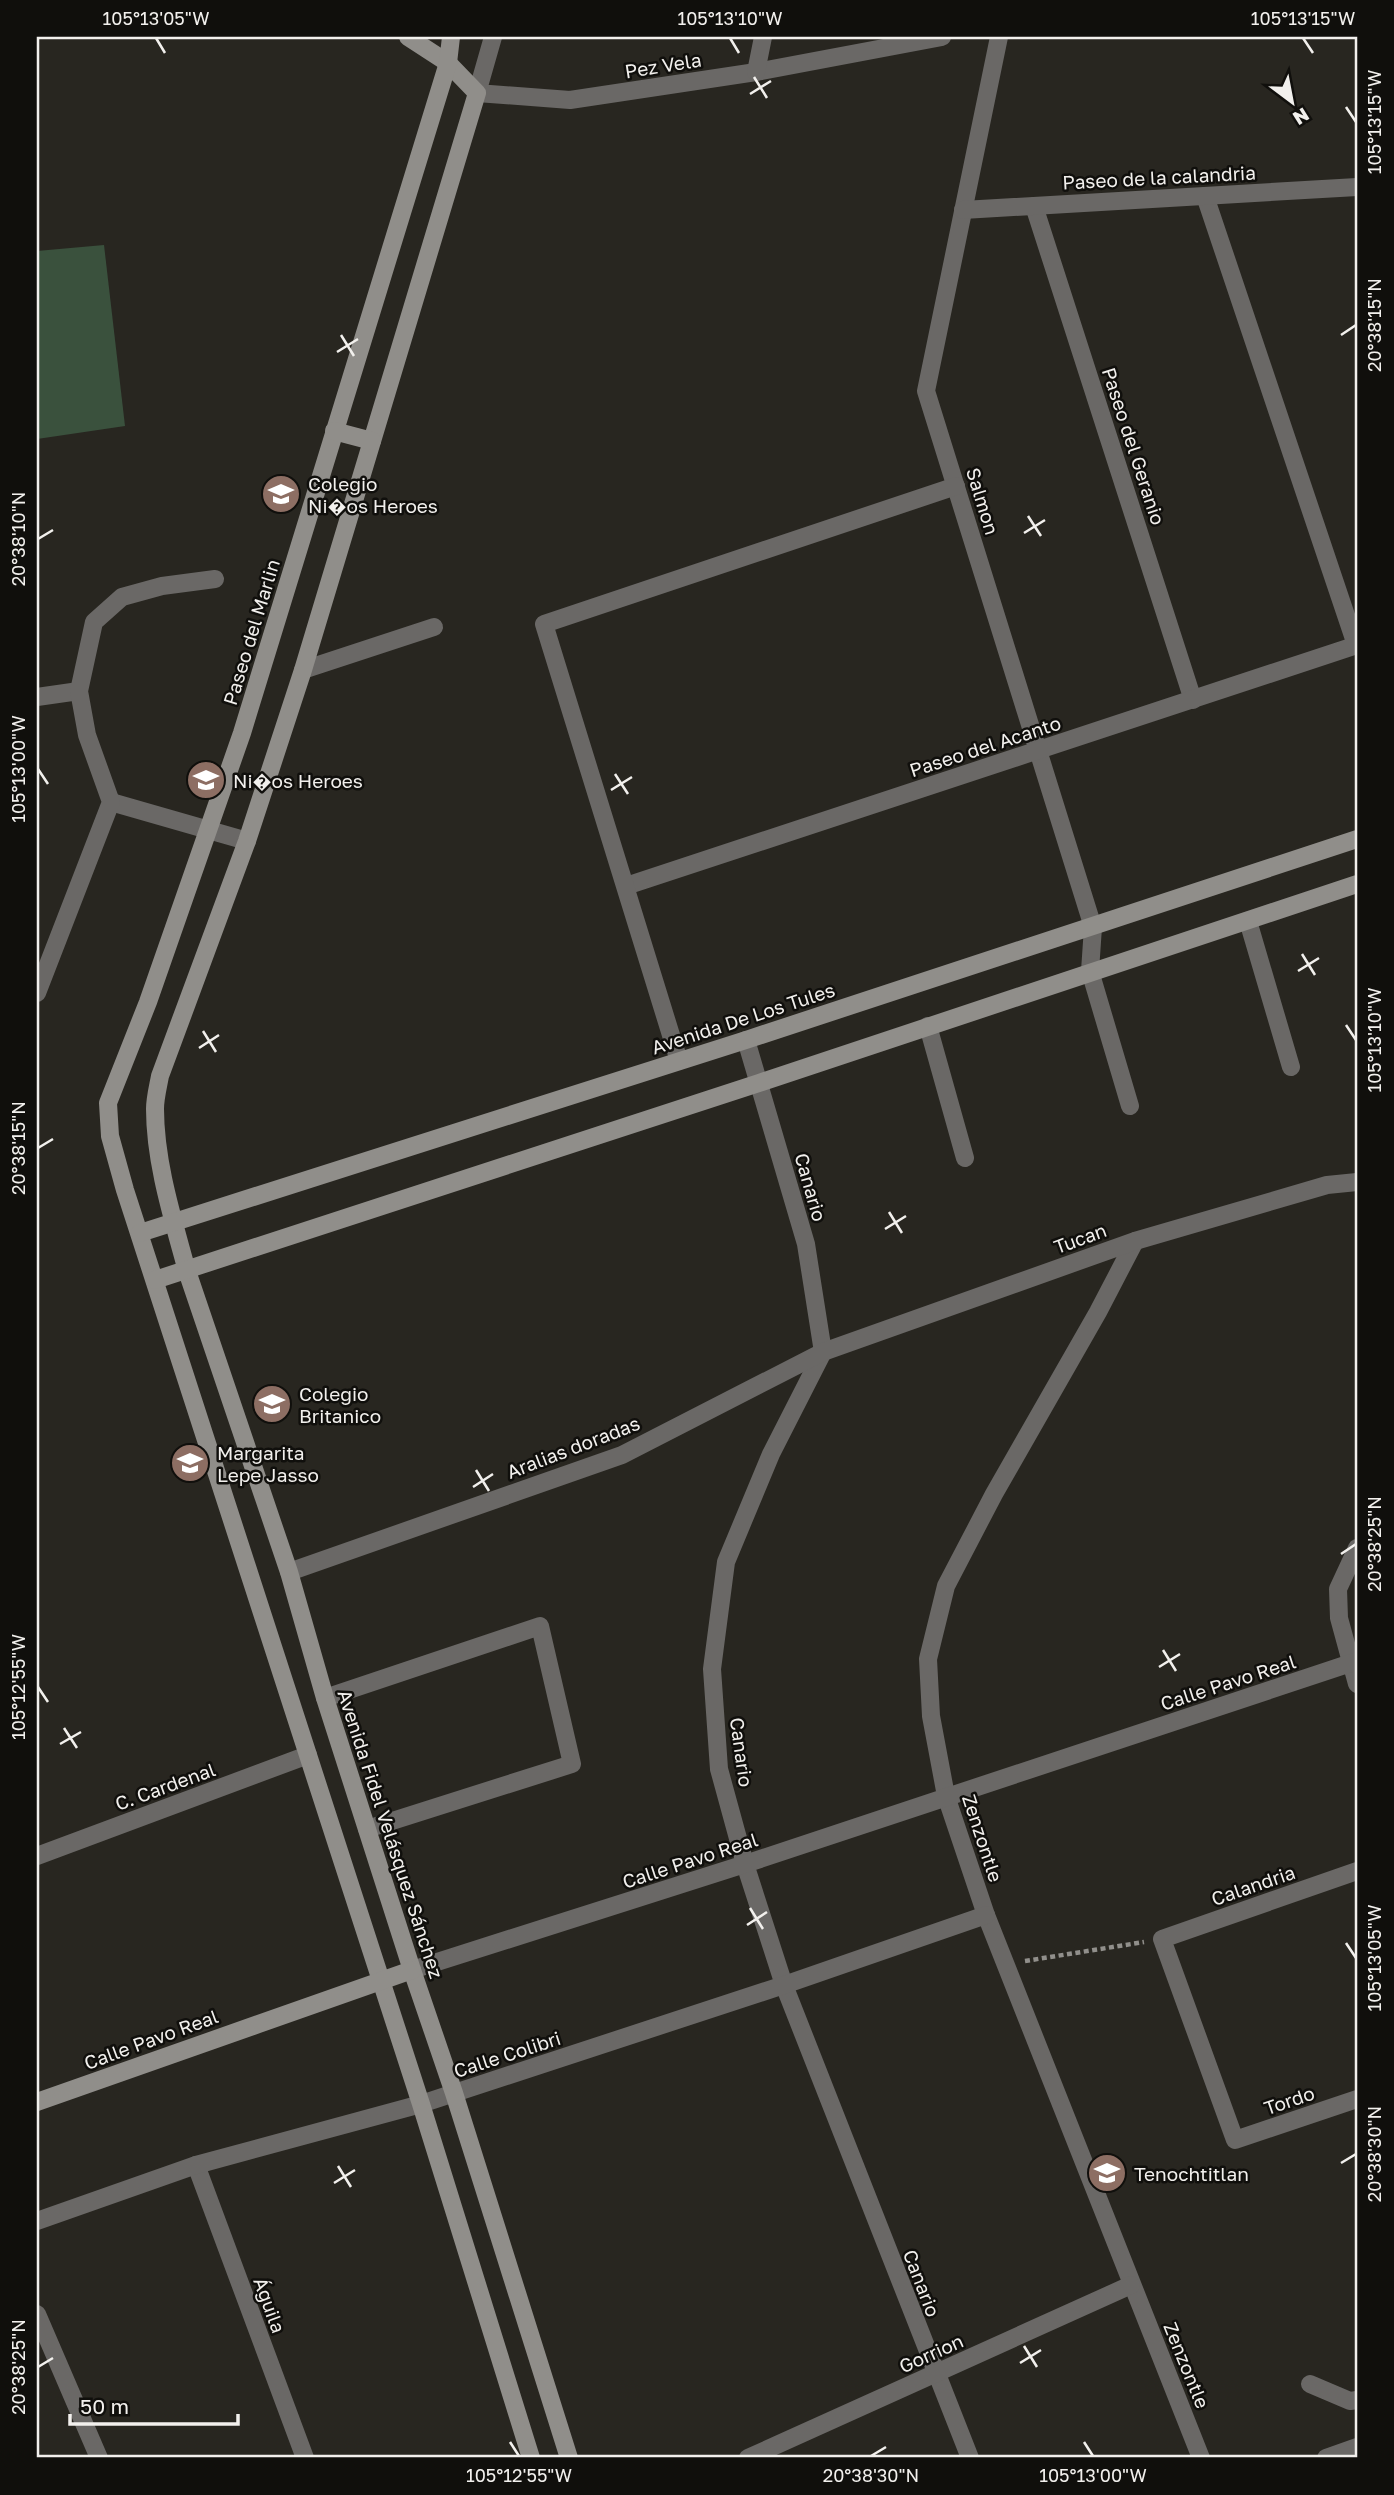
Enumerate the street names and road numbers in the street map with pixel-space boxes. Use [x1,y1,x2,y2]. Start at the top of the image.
street label: Pez Vela [623,48,703,82]
street label: Paseo de la calandria [1062,160,1256,194]
street label: Paseo del Geranio [1098,364,1170,528]
street label: Salmon [962,465,1004,537]
street label: Paseo del Marlin [218,556,284,708]
street label: Paseo del Acanto [906,711,1064,781]
street label: Avenida De Los Tules [648,978,838,1058]
street label: Canario [790,1150,832,1224]
street label: Tucan [1051,1218,1109,1258]
street label: Aralias doradas [503,1411,643,1483]
street label: Calle Pavo Real [1157,1649,1299,1715]
street label: Avenida Fidel Velásquez Sánchez [333,1687,449,1981]
street label: Canario [726,1716,758,1788]
street label: C. Cardenal [112,1757,218,1815]
street label: Zenzontle [958,1791,1008,1885]
street label: Calle Pavo Real [619,1827,761,1893]
street label: Calandria [1208,1860,1298,1910]
street label: Calle Pavo Real [81,2004,221,2074]
street label: Calle Colibri [451,2026,563,2082]
street label: Tordo [1261,2081,1317,2119]
street label: Canario [899,2246,945,2320]
street label: Águila [249,2274,291,2336]
street label: Zenzontle [1159,2319,1215,2411]
street label: Gorrion [895,2329,967,2377]

